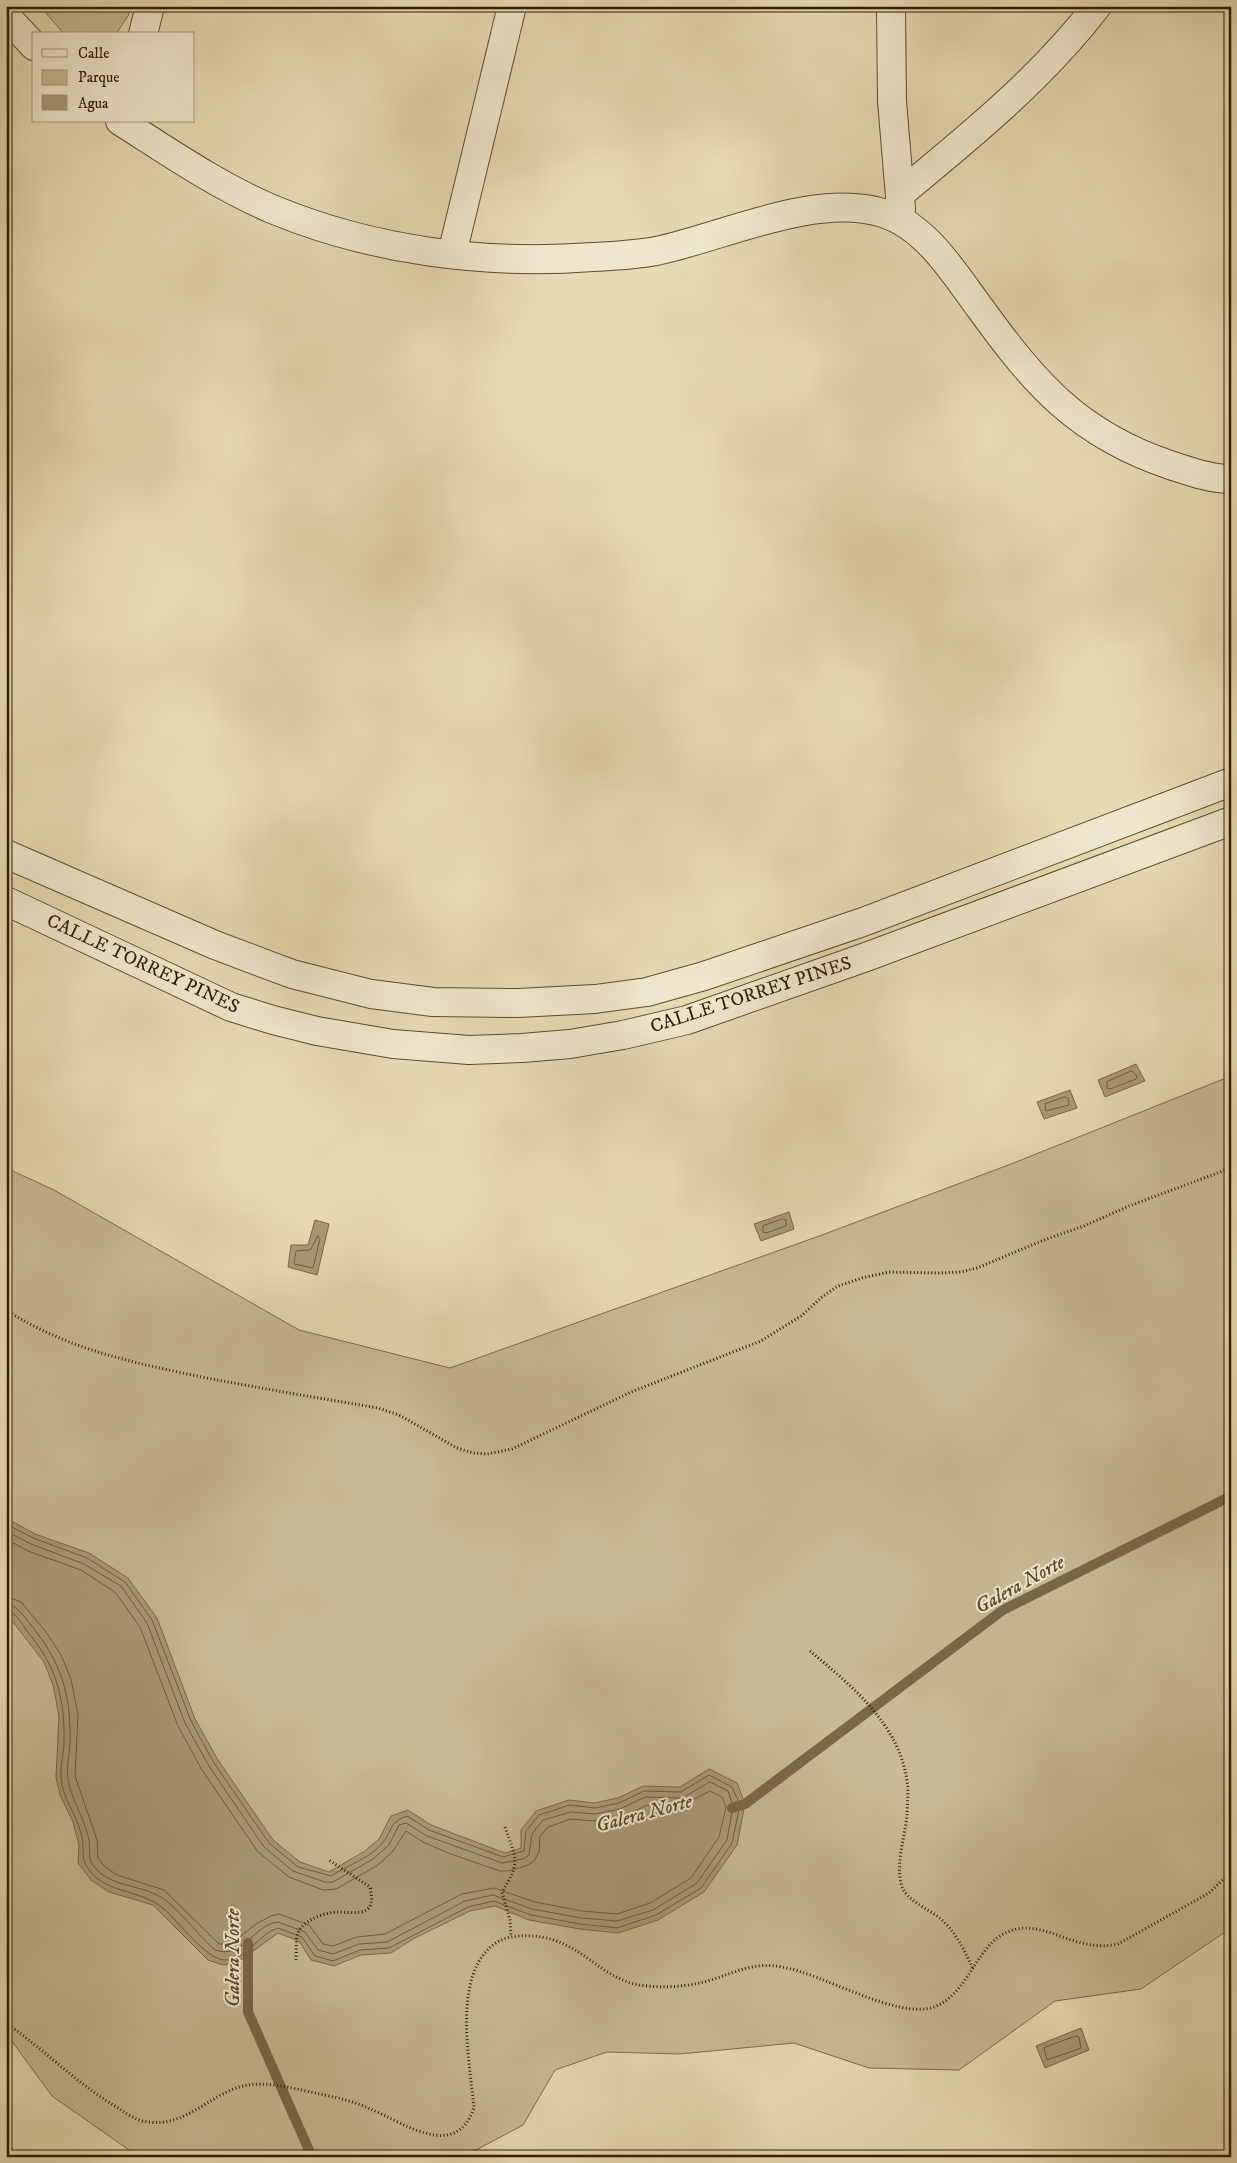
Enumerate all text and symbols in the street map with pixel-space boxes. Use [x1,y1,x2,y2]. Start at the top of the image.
legend [32,32,195,122]
text: Calle [78,44,110,63]
text: Parque [78,68,119,87]
text: Agua [78,94,109,113]
street label: CALLE TORREY PINES [43,909,243,1019]
street label: CALLE TORREY PINES [648,952,854,1038]
water label: Galera Norte [971,1550,1070,1620]
water label: Galera Norte [593,1789,696,1839]
water label: Galera Norte [221,1908,246,2007]

